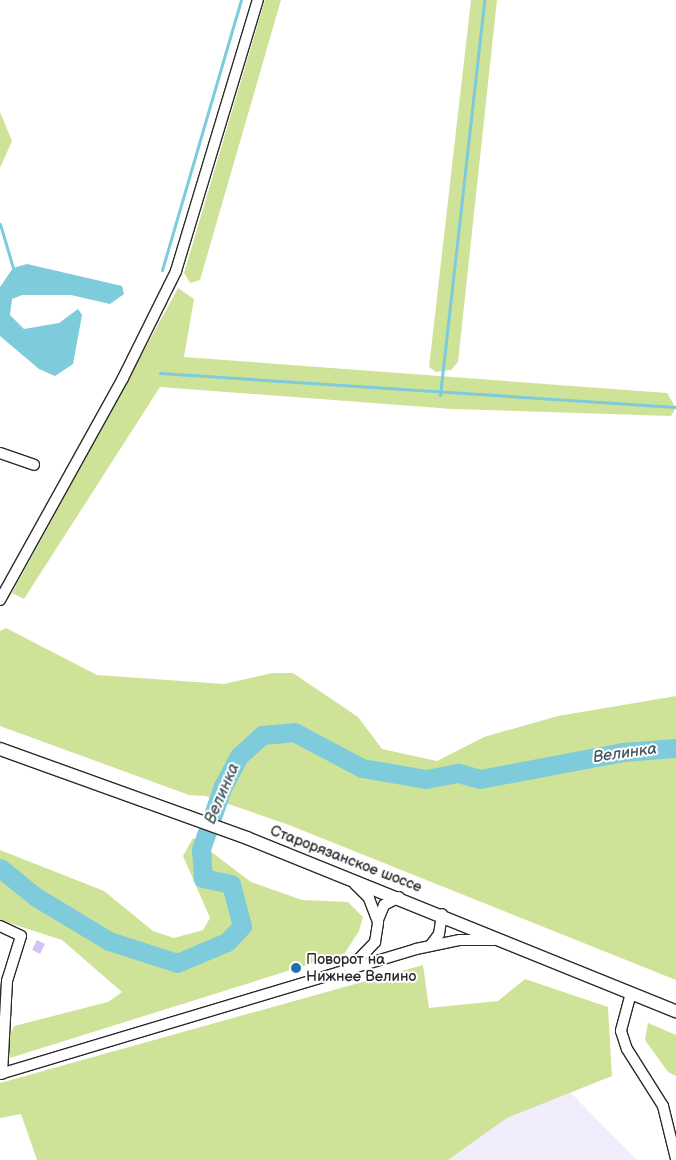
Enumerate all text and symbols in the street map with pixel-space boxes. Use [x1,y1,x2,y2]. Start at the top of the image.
water label: Велинка [592,740,658,768]
water label: Велинка [202,761,244,827]
street label: Старорязанское шоссе [268,822,424,896]
place label: Поворот на Нижнее Велино [306,950,416,985]
marker: Поворот на Нижнее Велино [290,962,302,974]

